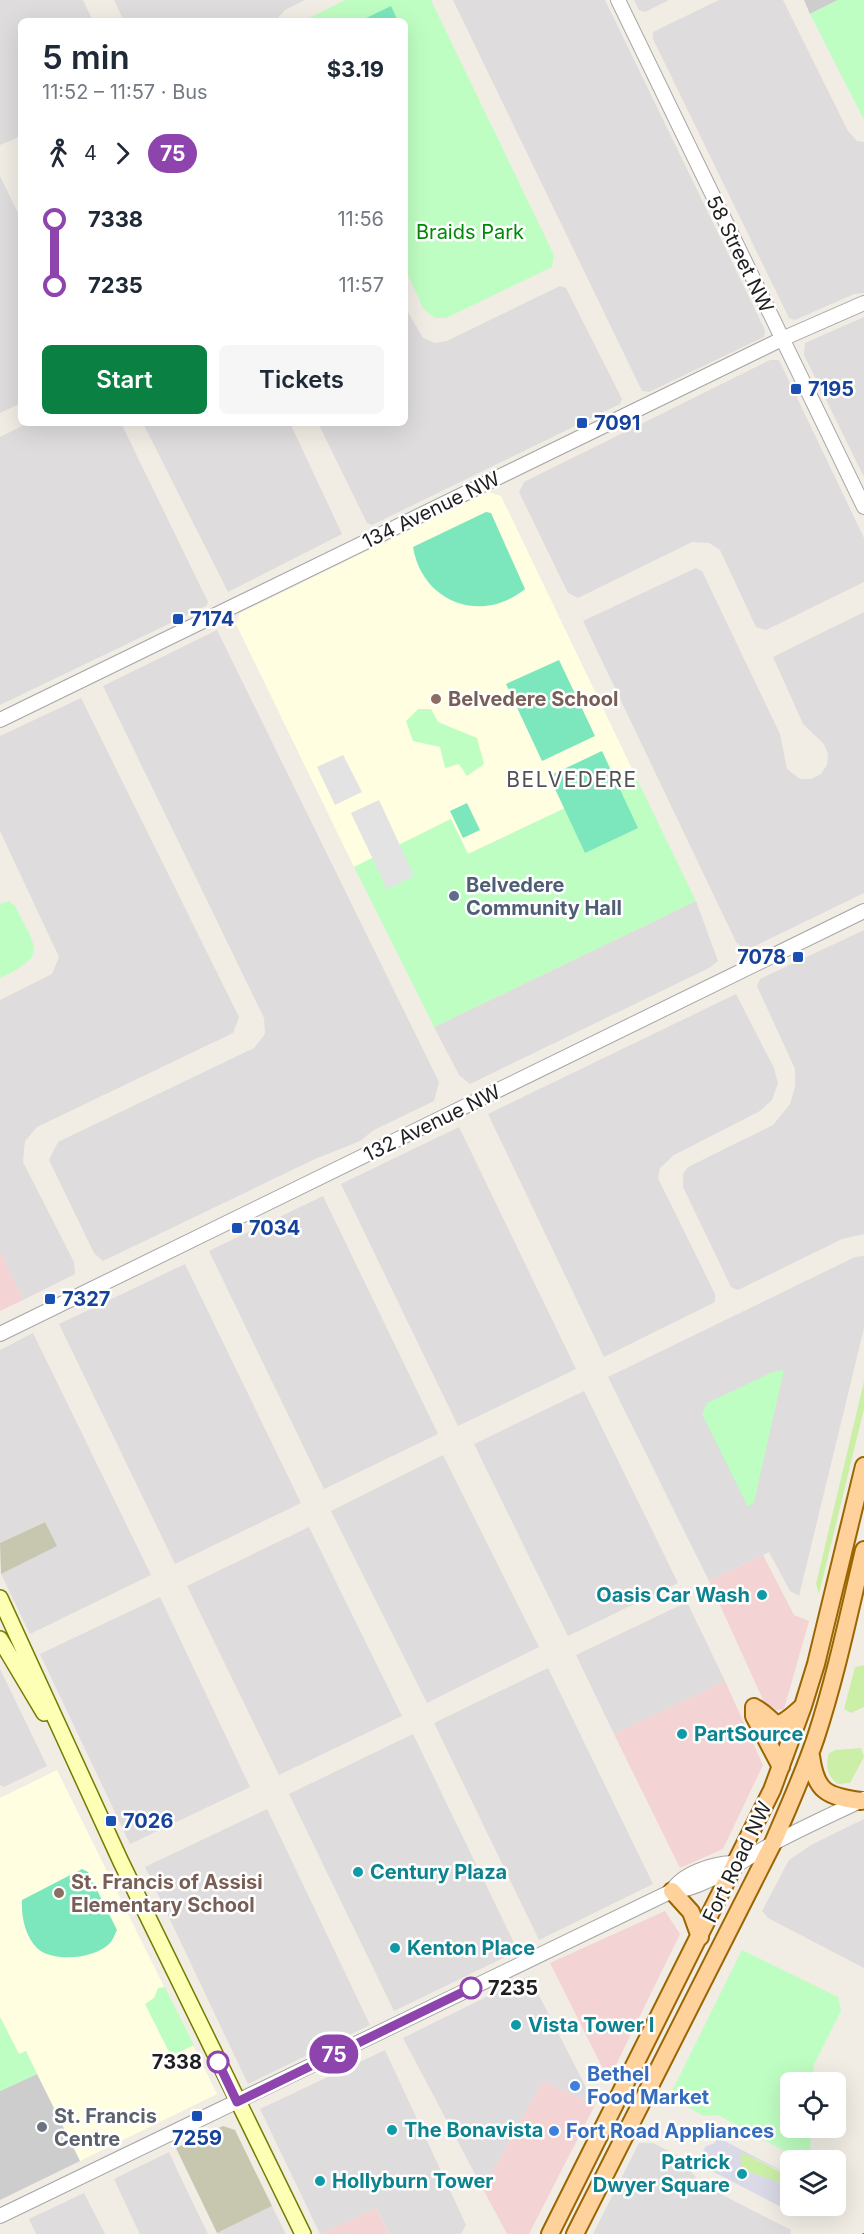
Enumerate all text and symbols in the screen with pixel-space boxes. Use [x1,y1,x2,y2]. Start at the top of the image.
text: 5 min [42,37,130,77]
text: $3.19 [327,56,384,82]
text: 11:52 – 11:57 · Bus [42,80,208,104]
icon: walk [42,137,75,170]
icon: forward [106,137,139,170]
text: 4 [84,141,97,165]
text: 75 [160,141,185,166]
street label: 58 Street NW [701,192,779,317]
text: 7338 [88,206,143,232]
text: 11:56 [337,207,384,231]
park label: Braids Park [416,220,524,244]
text: 7235 [88,272,143,298]
text: 11:57 [338,273,384,297]
button: Start [42,345,207,414]
button: Tickets [219,345,384,414]
place label: 7195 [808,377,854,401]
marker: 7195 [789,382,803,396]
place label: 7091 [594,411,640,435]
marker: 7091 [575,416,589,430]
street label: 134 Avenue NW [358,466,504,554]
place label: 7174 [190,607,234,631]
marker: 7174 [171,612,185,626]
place label: Belvedere School [448,687,618,711]
marker: Belvedere School [429,692,443,706]
district label: BELVEDERE [506,767,638,792]
place label: Belvedere Community Hall [466,873,622,920]
marker: Belvedere Community Hall [447,889,461,903]
place label: 7078 [737,945,786,969]
marker: 7078 [791,950,805,964]
street label: 132 Avenue NW [360,1079,504,1166]
place label: 7034 [249,1216,300,1240]
marker: 7034 [230,1221,244,1235]
place label: 7327 [62,1287,110,1311]
marker: 7327 [43,1292,57,1306]
place label: Oasis Car Wash [596,1583,750,1607]
marker: Oasis Car Wash [755,1588,769,1602]
place label: PartSource [694,1722,803,1746]
marker: PartSource [675,1727,689,1741]
street label: Fort Road NW [697,1797,777,1926]
place label: 7026 [123,1809,173,1833]
marker: 7026 [104,1814,118,1828]
place label: Century Plaza [370,1860,507,1884]
marker: Century Plaza [351,1865,365,1879]
place label: St. Francis of Assisi Elementary School [71,1870,263,1917]
marker: St. Francis of Assisi Elementary School [52,1886,66,1900]
place label: Kenton Place [407,1936,535,1960]
marker: Kenton Place [388,1941,402,1955]
place label: 7235 [488,1976,538,2000]
marker: 7235 [460,1977,482,1999]
place label: Vista Tower I [528,2013,654,2037]
marker: Vista Tower I [509,2018,523,2032]
line badge: 75 [307,2034,361,2074]
text: 75 [321,2042,347,2067]
place label: 7338 [152,2050,202,2074]
marker: 7338 [207,2051,229,2073]
place label: Bethel Food Market [587,2062,709,2109]
map controls [780,2072,846,2216]
button: locate [780,2072,846,2138]
marker: Bethel Food Market [568,2079,582,2093]
place label: St. Francis Centre [54,2104,157,2151]
marker: 7259 [190,2109,204,2123]
place label: The Bonavista [404,2118,543,2142]
place label: Fort Road Appliances [566,2119,774,2143]
marker: St. Francis Centre [35,2120,49,2134]
marker: The Bonavista [385,2123,399,2137]
marker: Fort Road Appliances [547,2124,561,2138]
place label: 7259 [172,2126,222,2150]
place label: Patrick Dwyer Square [593,2150,730,2197]
button: layers [780,2150,846,2216]
marker: Patrick Dwyer Square [735,2167,749,2181]
place label: Hollyburn Tower [332,2169,493,2193]
marker: Hollyburn Tower [313,2174,327,2188]

